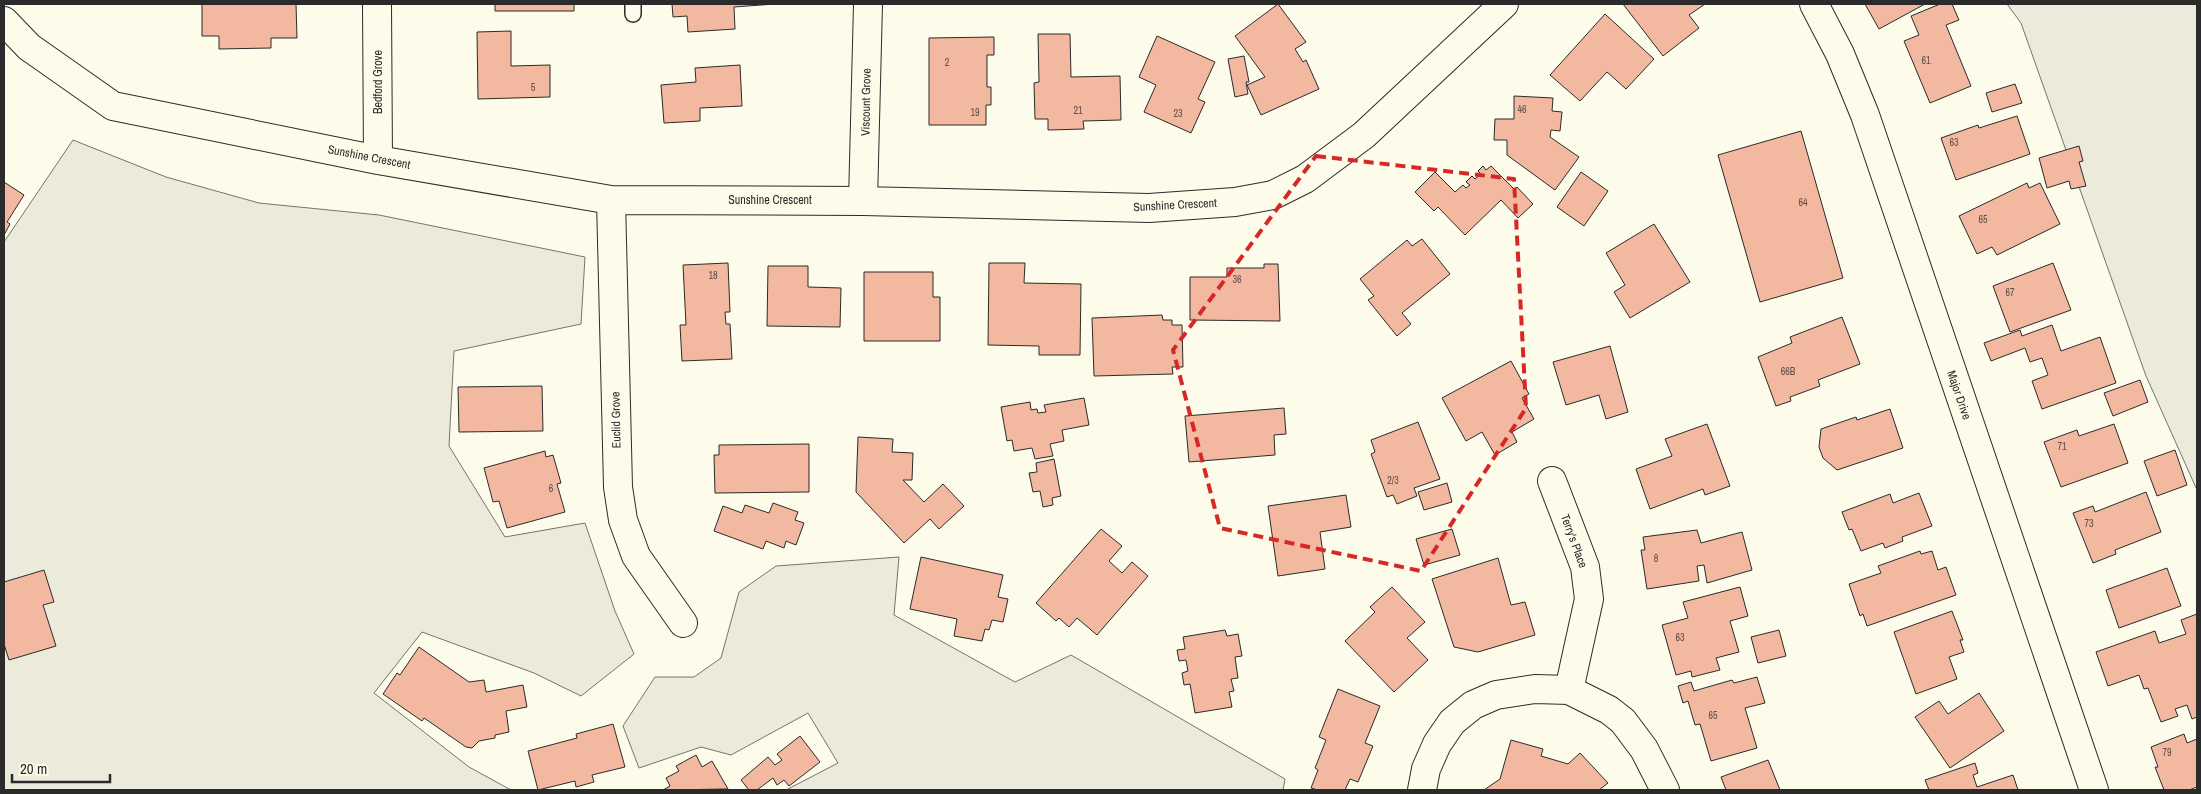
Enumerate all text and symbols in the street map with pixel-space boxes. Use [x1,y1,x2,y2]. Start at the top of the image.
street label: Bedford Grove [370,50,386,114]
house number: 61 [1921,54,1931,67]
house number: 2 [945,56,950,69]
street label: Viscount Grove [857,68,875,136]
house number: 5 [531,81,536,94]
house number: 46 [1517,103,1527,116]
house number: 21 [1073,104,1083,117]
house number: 19 [970,106,980,119]
house number: 23 [1173,107,1183,120]
house number: 63 [1949,136,1959,149]
street label: Sunshine Crescent [326,141,412,173]
street label: Sunshine Crescent [728,192,812,208]
street label: Sunshine Crescent [1133,195,1217,215]
house number: 64 [1798,196,1808,209]
house number: 65 [1978,213,1988,226]
house number: 18 [708,269,718,282]
house number: 36 [1232,273,1242,286]
house number: 67 [2005,286,2015,299]
house number: 66B [1781,365,1796,378]
street label: Major Drive [1943,368,1975,422]
street label: Euclid Grove [608,391,624,449]
house number: 71 [2057,440,2067,453]
house number: 2/3 [1387,474,1399,487]
house number: 6 [549,482,554,495]
street label: Terry's Place [1557,512,1591,570]
house number: 73 [2084,517,2094,530]
house number: 8 [1654,552,1659,565]
house number: 63 [1675,631,1685,644]
house number: 65 [1708,709,1718,722]
house number: 79 [2162,746,2172,759]
scale bar [12,752,110,784]
text: 20 m [20,758,47,779]

